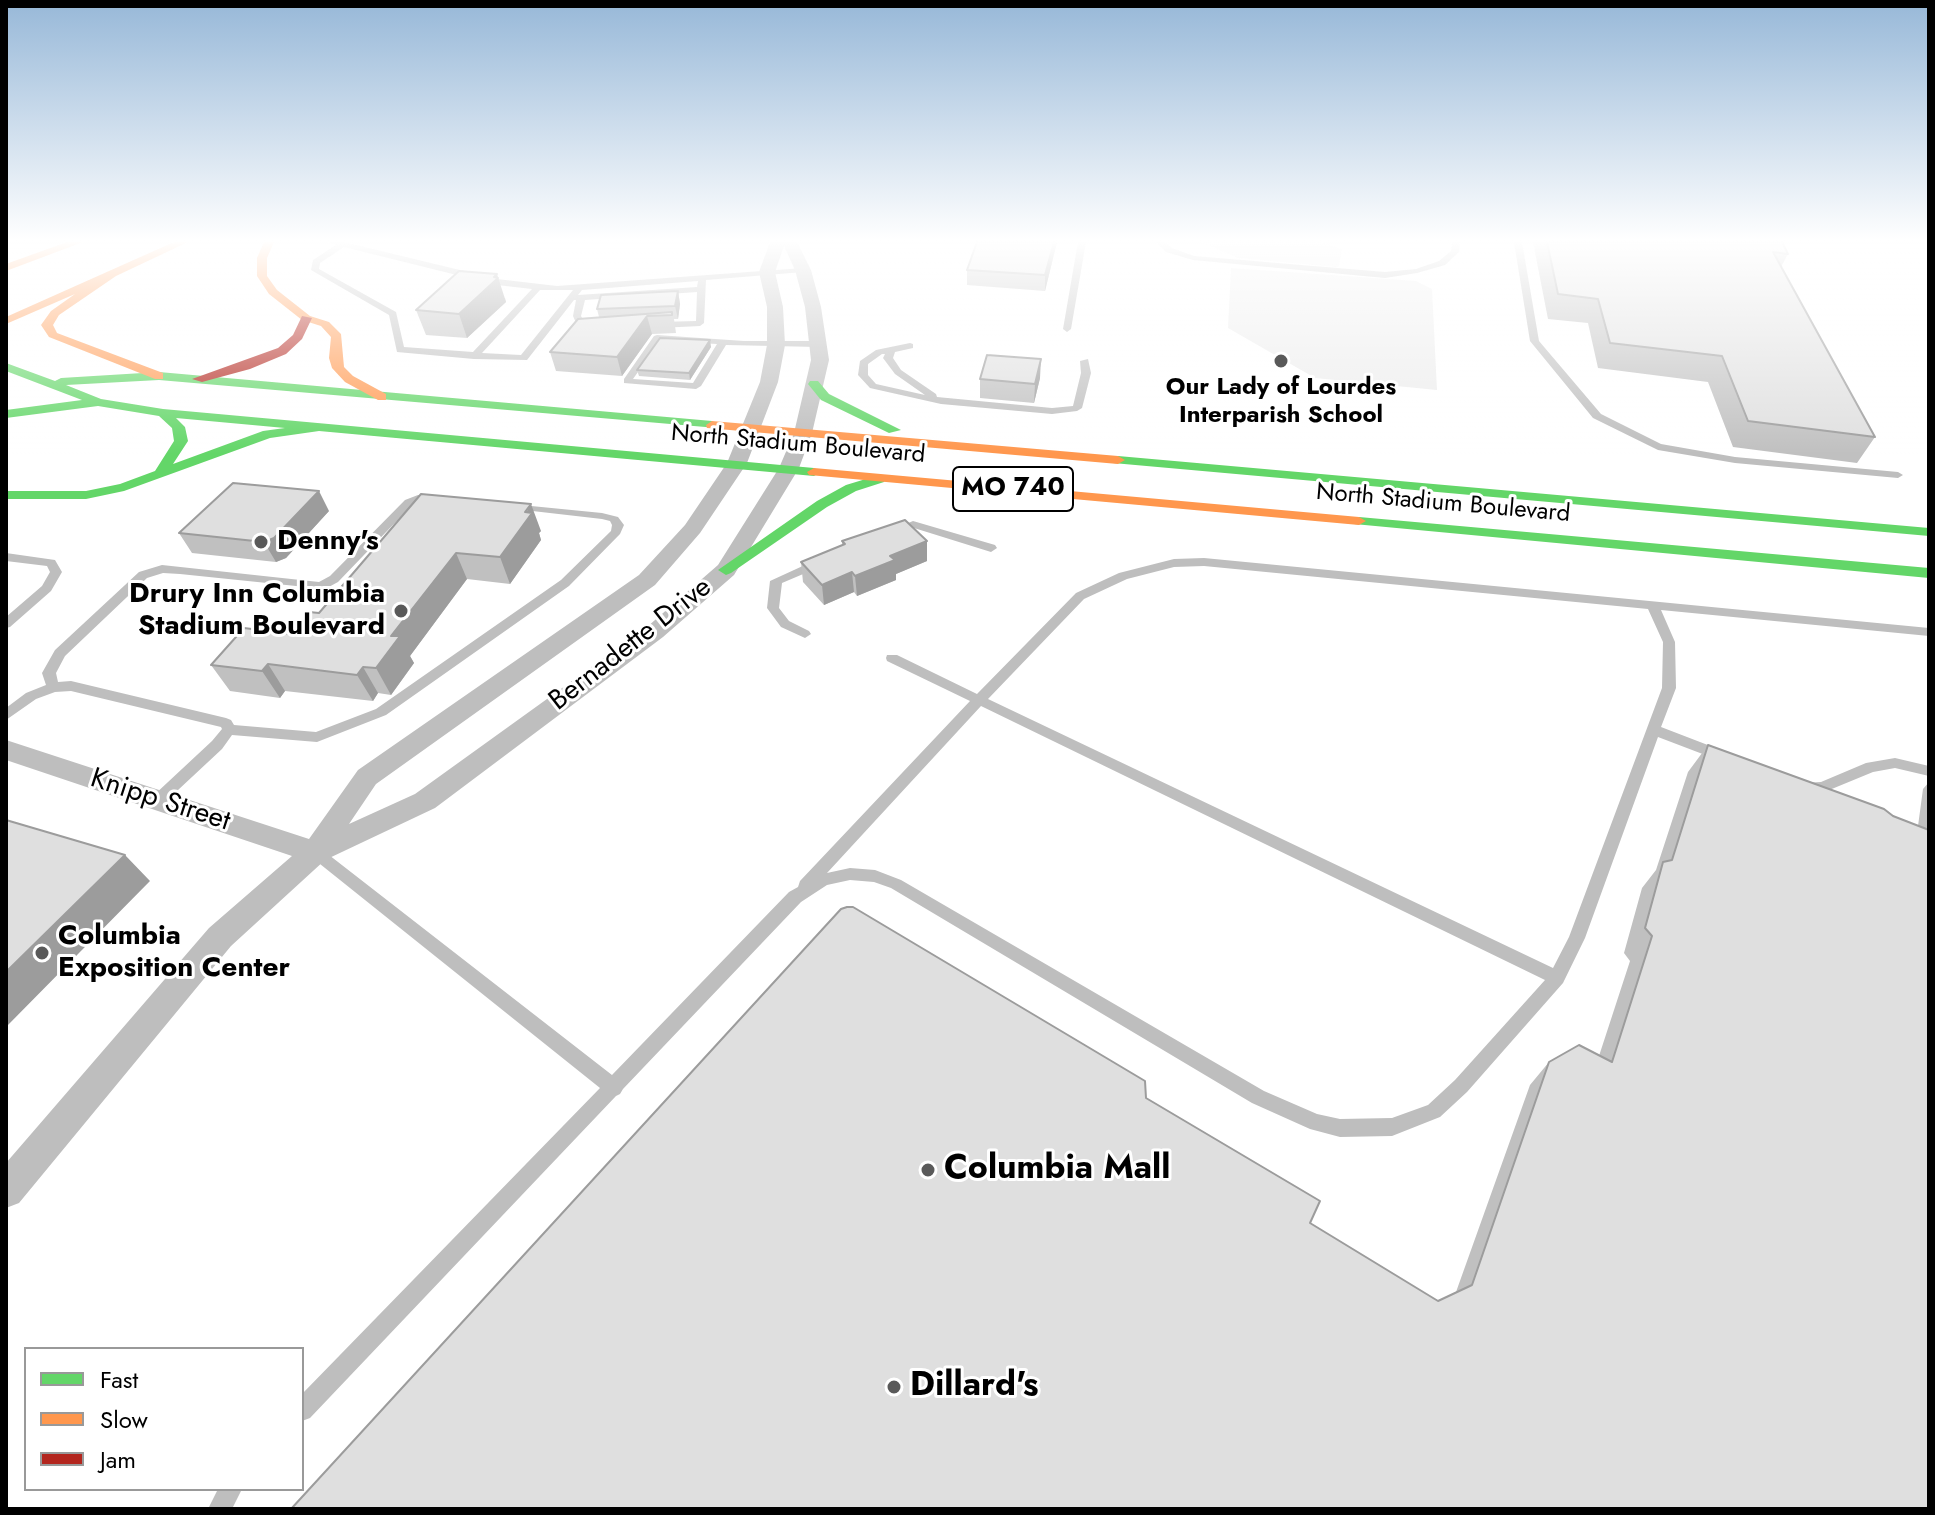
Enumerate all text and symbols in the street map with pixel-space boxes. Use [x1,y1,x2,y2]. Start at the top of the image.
marker: Our Lady of Lourdes Interparish School [1272,352,1290,370]
place label: Our Lady of Lourdes Interparish School [1166,374,1396,430]
street label: North Stadium Boulevard [670,420,926,470]
road number: MO 740 [953,467,1073,511]
street label: North Stadium Boulevard [1315,479,1571,529]
place label: Denny's [277,525,379,559]
marker: Denny's [252,533,270,551]
street label: Bernadette Drive [543,571,719,719]
place label: Drury Inn Columbia Stadium Boulevard [129,578,385,644]
marker: Drury Inn Columbia Stadium Boulevard [392,602,410,620]
street label: Knipp Street [86,763,234,839]
place label: Columbia Exposition Center [58,920,290,986]
marker: Columbia Exposition Center [33,944,51,962]
place label: Columbia Mall [944,1150,1170,1190]
marker: Columbia Mall [919,1161,937,1179]
legend [24,1347,304,1491]
text: Fast [100,1362,138,1397]
place label: Dillard's [910,1367,1038,1407]
marker: Dillard's [885,1378,903,1396]
text: Slow [100,1402,148,1437]
text: Jam [100,1442,136,1477]

